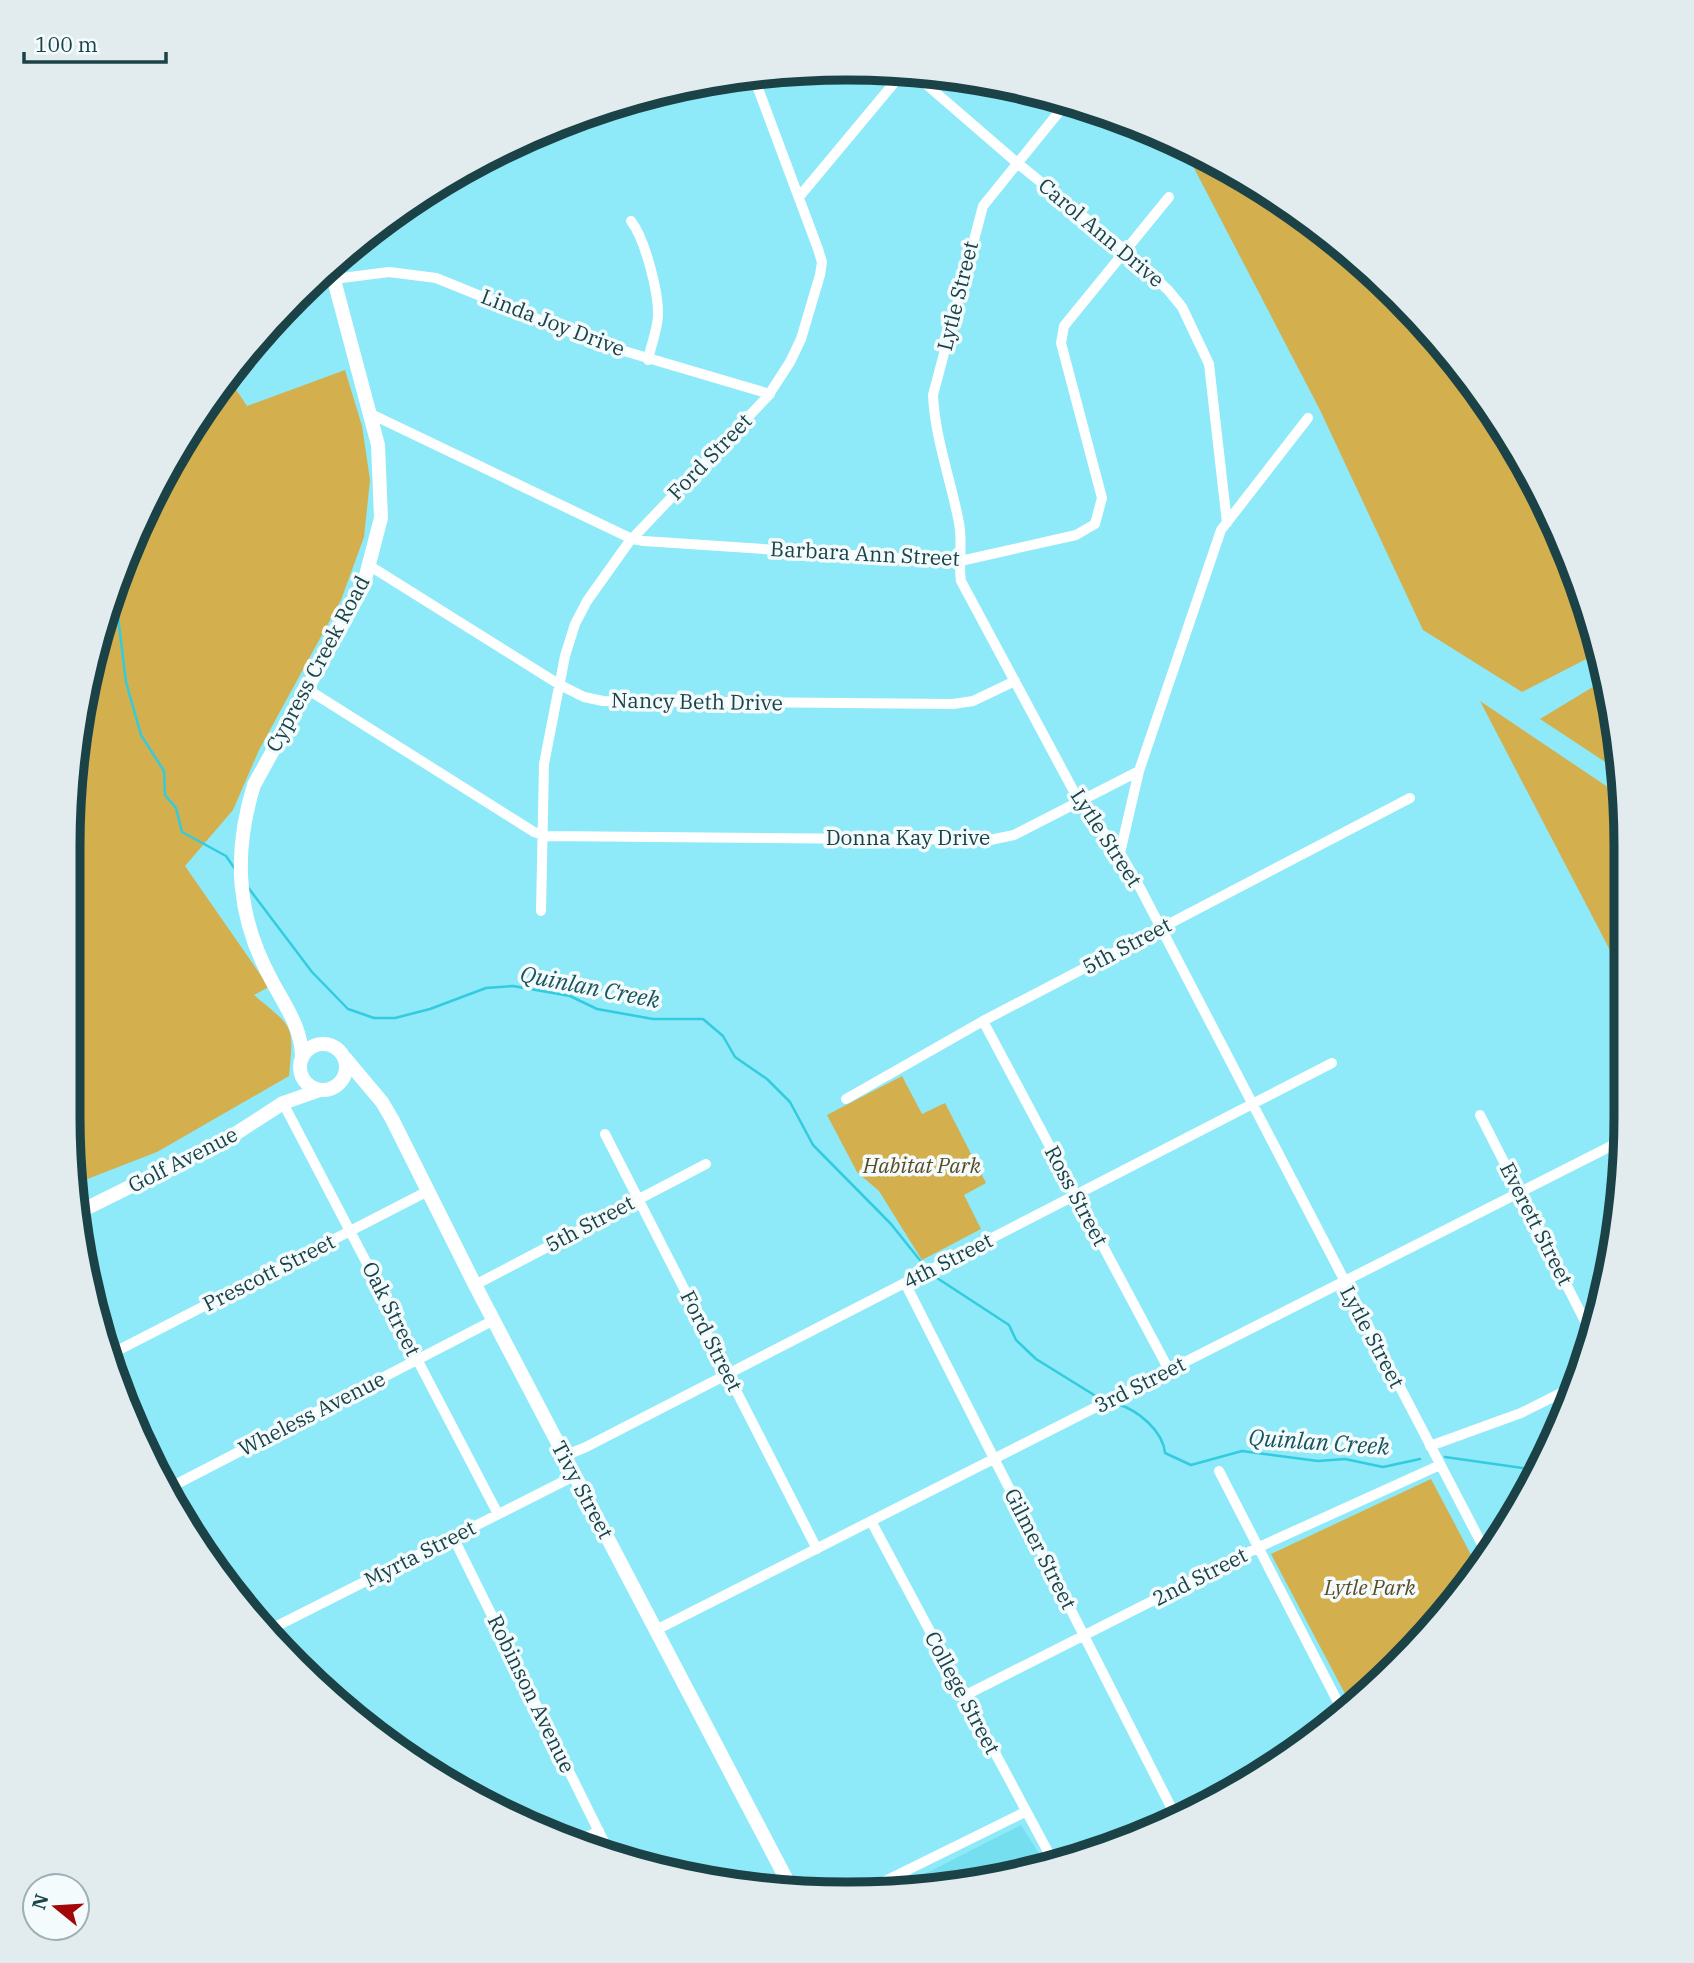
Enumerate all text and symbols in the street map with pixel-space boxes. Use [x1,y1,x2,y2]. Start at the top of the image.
scale bar [24,21,166,65]
text: 100 m [35,30,98,58]
street label: Carol Ann Drive [1033,171,1171,293]
street label: Lytle Street [930,238,984,353]
street label: Linda Joy Drive [477,282,629,362]
street label: Ford Street [661,407,758,506]
street label: Barbara Ann Street [770,534,961,572]
street label: Cypress Creek Road [259,570,376,757]
street label: Nancy Beth Drive [611,686,783,716]
street label: Lytle Street [1065,783,1149,892]
street label: Donna Kay Drive [826,823,990,851]
street label: 5th Street [1077,910,1176,980]
water label: Quinlan Creek [518,958,663,1014]
street label: Golf Avenue [123,1120,242,1199]
street label: Ross Street [1039,1140,1115,1251]
park label: Habitat Park [862,1151,982,1179]
street label: Everett Street [1494,1157,1580,1290]
street label: 5th Street [540,1188,639,1258]
street label: 4th Street [898,1226,997,1295]
street label: Prescott Street [198,1227,339,1317]
street label: Oak Street [356,1256,428,1361]
street label: Lytle Street [1334,1281,1412,1392]
street label: Ford Street [674,1285,749,1396]
street label: 3rd Street [1089,1349,1190,1419]
street label: Wheless Avenue [233,1364,390,1462]
water label: Quinlan Creek [1248,1421,1391,1461]
street label: Tivy Street [545,1436,620,1543]
street label: Gilmer Street [998,1483,1083,1614]
street label: Myrta Street [359,1513,480,1593]
street label: 2nd Street [1147,1540,1252,1612]
park label: Lytle Park [1323,1573,1417,1601]
street label: Robinson Avenue [482,1610,582,1777]
street label: College Street [919,1626,1007,1759]
north arrow [21,1872,91,1942]
text: N [26,1891,54,1913]

